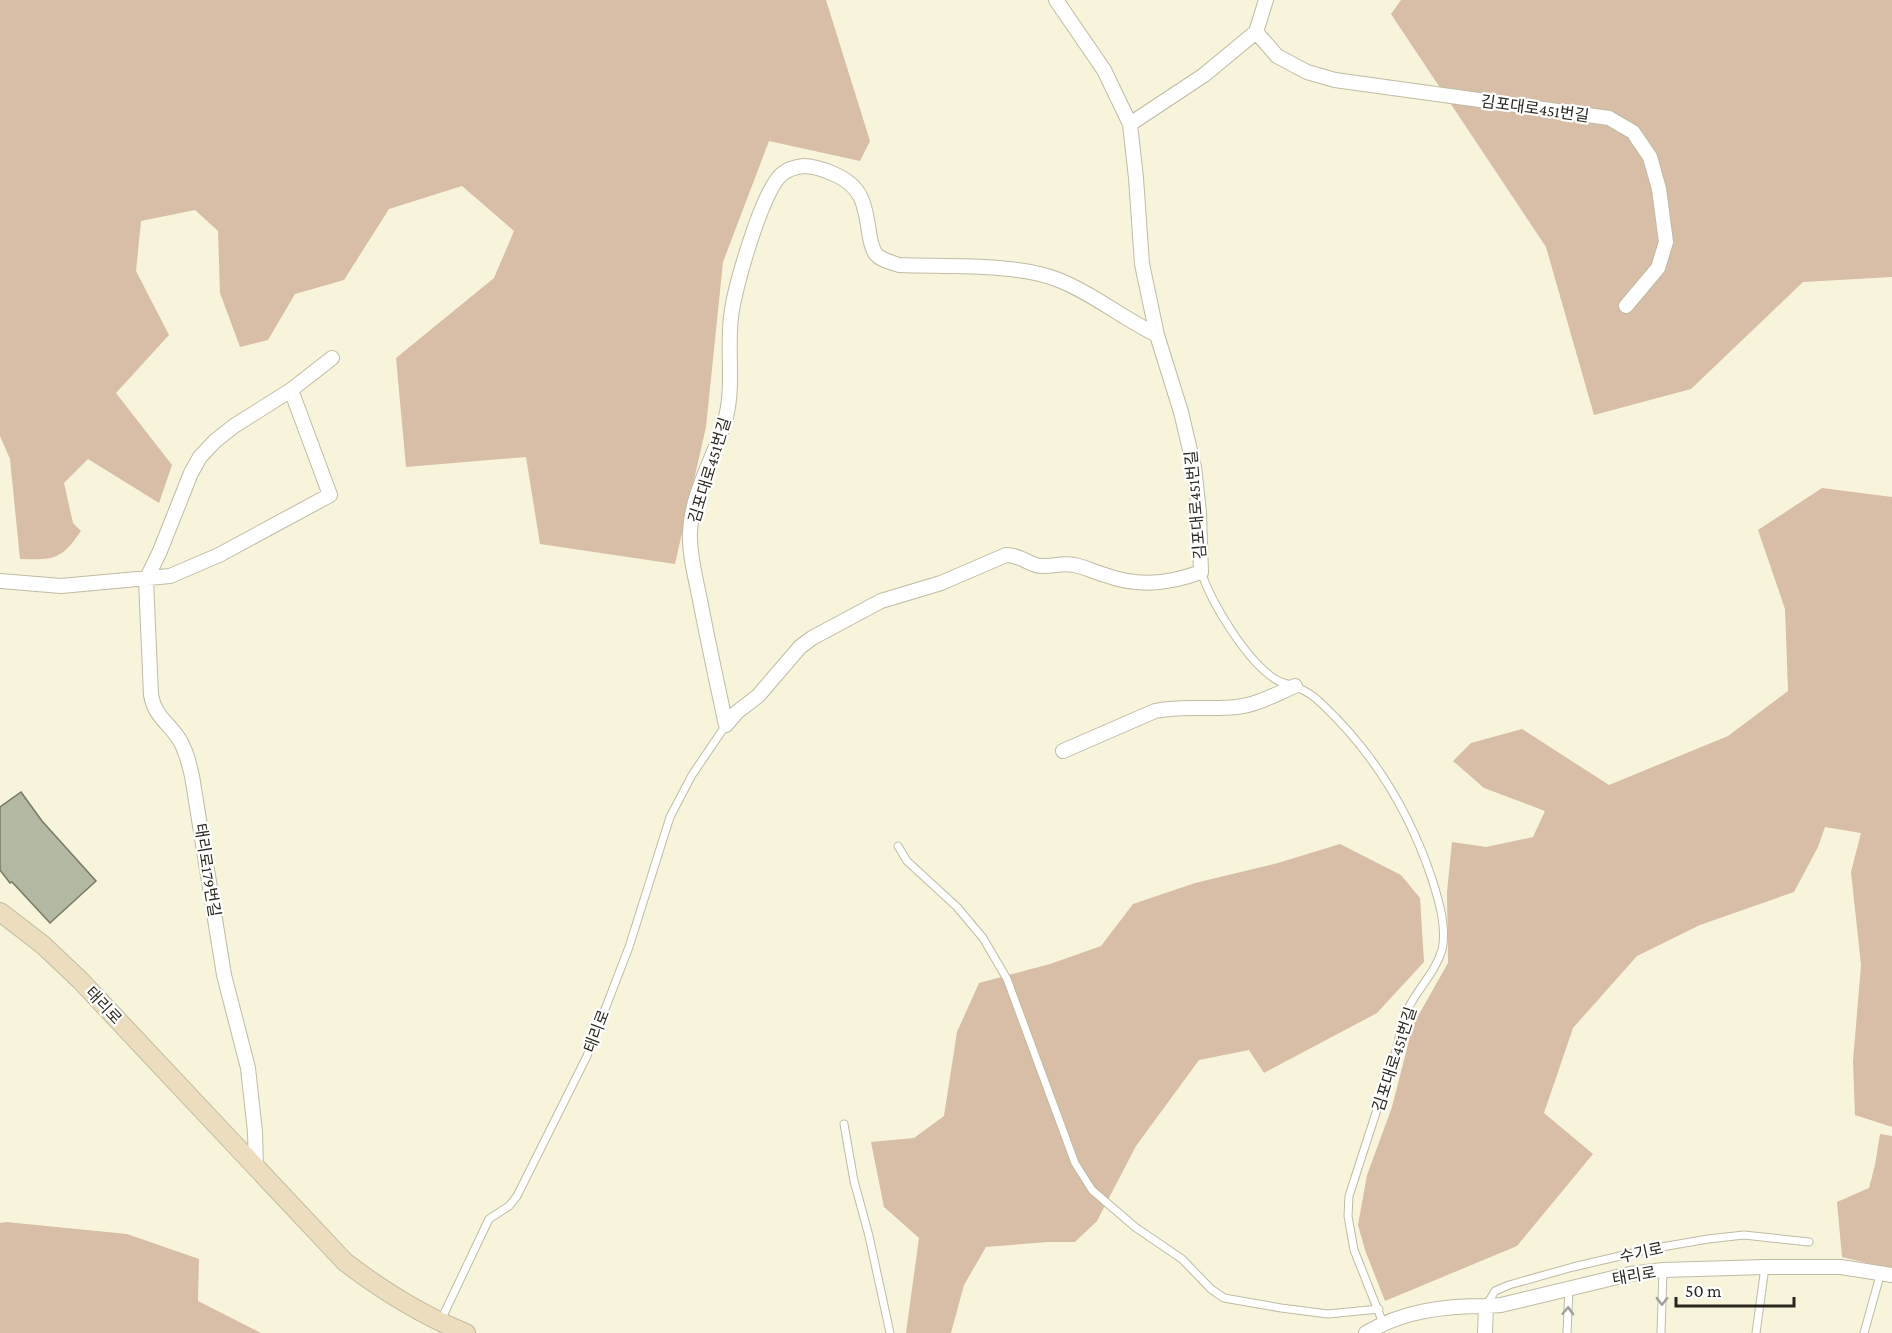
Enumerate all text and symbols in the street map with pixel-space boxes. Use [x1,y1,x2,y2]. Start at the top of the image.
street label: 김포대로451번길 [1480,92,1590,125]
street label: 김포대로451번길 [685,415,734,525]
street label: 김포대로451번길 [1182,450,1209,560]
street label: 태리로179번길 [192,822,223,918]
street label: 태리로 [82,983,125,1027]
street label: 김포대로451번길 [1370,1005,1419,1114]
street label: 태리로 [581,1007,612,1055]
street label: 수기로 [1618,1240,1665,1265]
street label: 태리로 [1611,1263,1658,1288]
scale bar [1676,1270,1794,1308]
text: 50 m [1685,1281,1722,1301]
one-way arrow [1656,1297,1668,1306]
one-way arrow [1561,1306,1574,1315]

